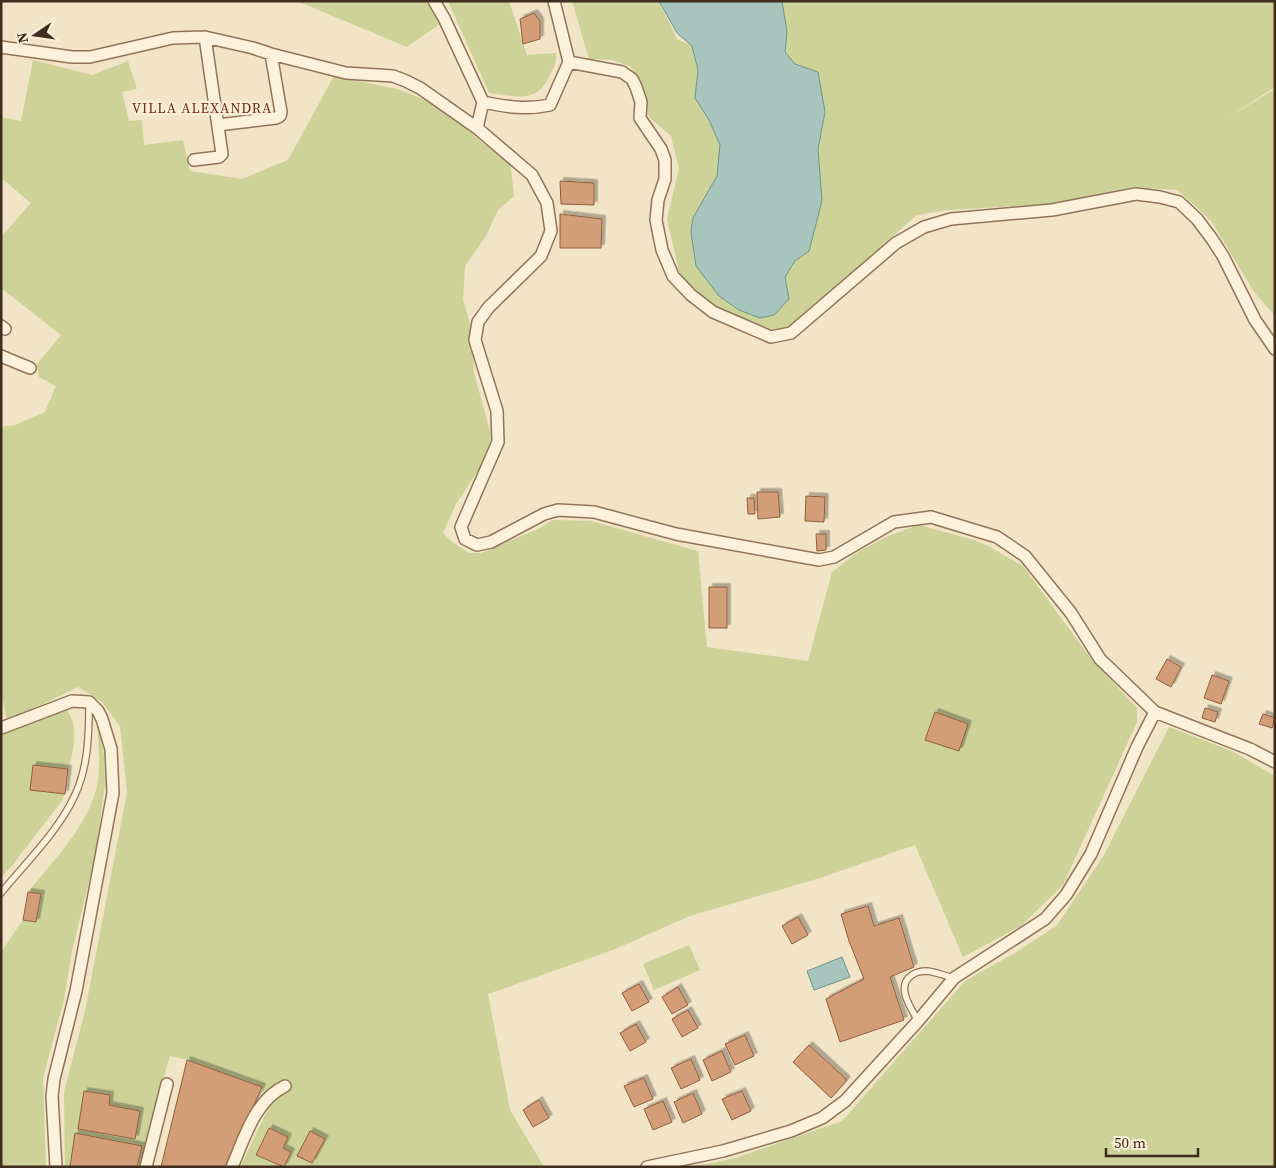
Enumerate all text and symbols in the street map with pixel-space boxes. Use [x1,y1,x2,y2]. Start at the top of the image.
north arrow [10,10,60,60]
text: N [11,31,33,45]
district label: VILLA ALEXANDRA [132,98,272,118]
scale bar [1106,1126,1198,1158]
text: 50 m [1114,1132,1146,1153]

